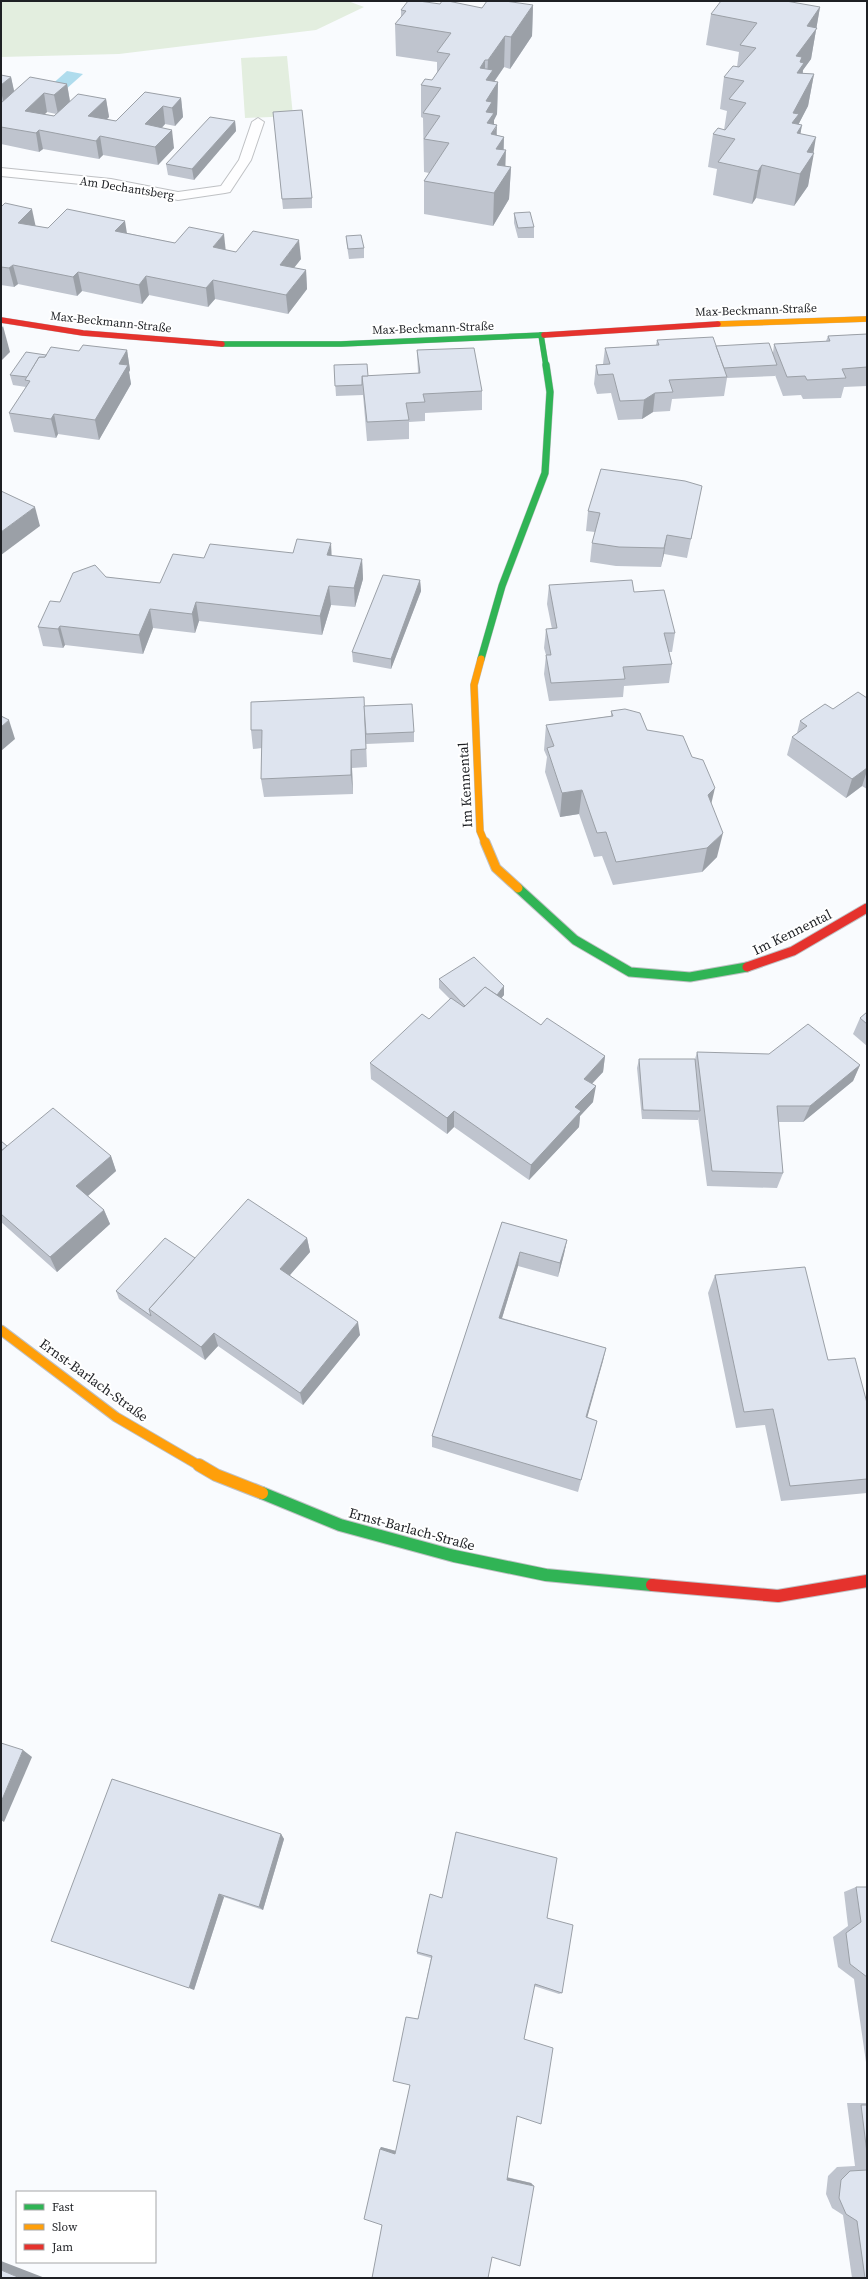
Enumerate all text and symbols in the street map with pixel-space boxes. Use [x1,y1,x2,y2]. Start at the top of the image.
street label: Am Dechantsberg [79,173,175,203]
street label: Max-Beckmann-Straße [695,300,817,320]
street label: Max-Beckmann-Straße [50,308,172,336]
street label: Max-Beckmann-Straße [372,318,494,338]
street label: Im Kennental [453,742,477,828]
street label: Im Kennental [749,904,835,960]
street label: Ernst-Barlach-Straße [36,1334,152,1426]
street label: Ernst-Barlach-Straße [347,1503,477,1555]
legend [16,2191,156,2263]
text: Fast [52,2199,74,2215]
text: Slow [52,2219,78,2235]
text: Jam [51,2239,73,2255]

